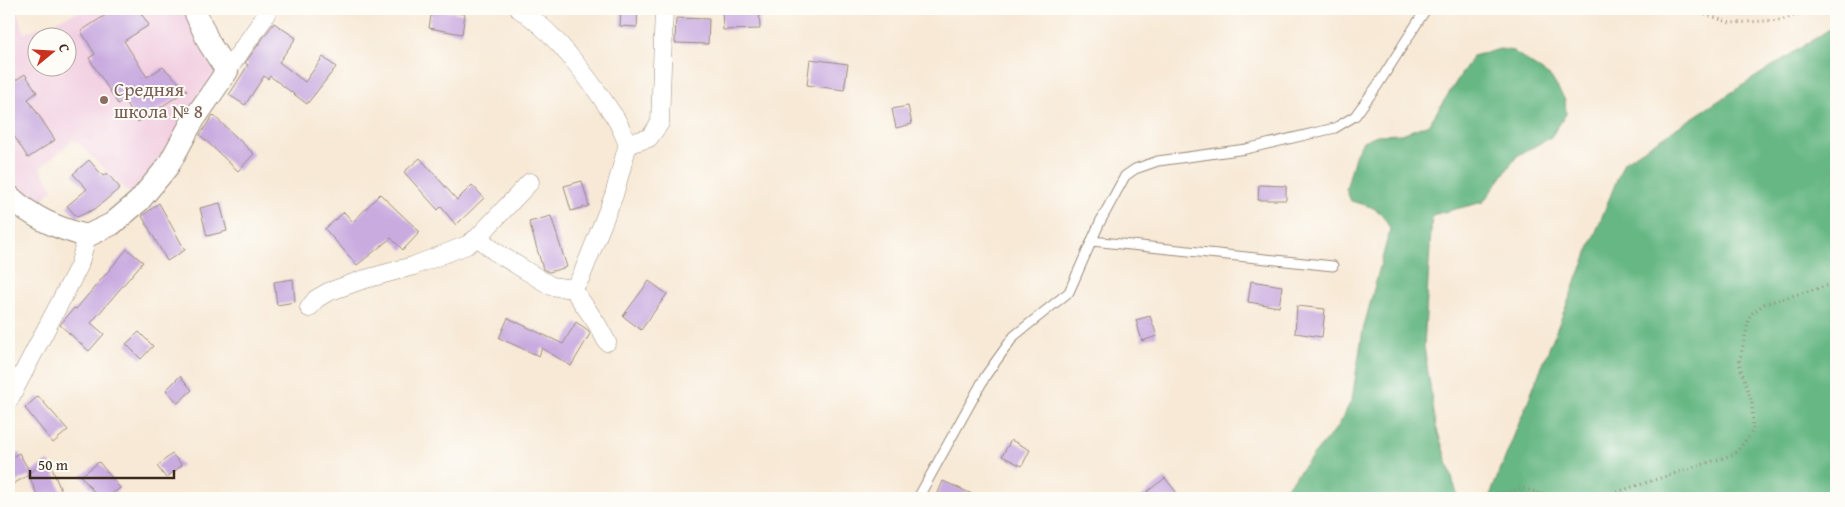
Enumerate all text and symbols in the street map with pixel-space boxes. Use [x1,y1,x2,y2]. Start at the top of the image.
north arrow [28,28,78,78]
text: С [54,41,75,55]
place label: Средняя школа № 8 [114,75,203,125]
marker: Средняя школа № 8 [98,94,110,106]
scale bar [30,447,174,479]
text: 50 m [38,454,69,475]

